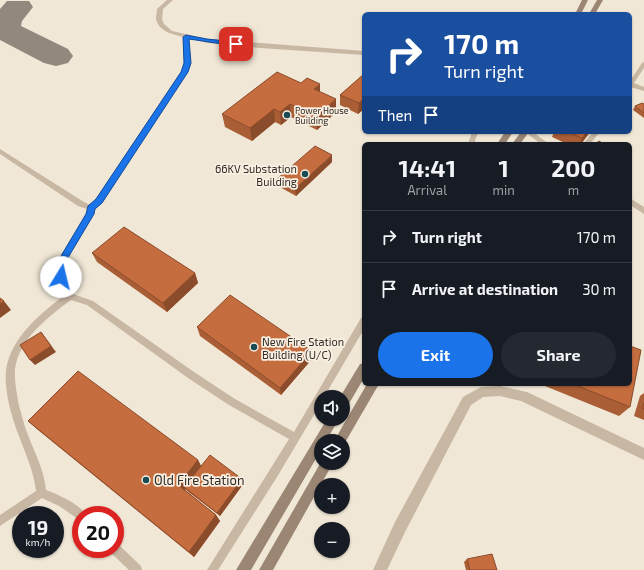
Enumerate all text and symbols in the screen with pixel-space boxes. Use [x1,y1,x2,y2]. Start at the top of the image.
text: 170 m [444,26,519,60]
pin [219,27,253,61]
icon: right [378,28,430,80]
icon: arrive [225,33,247,55]
text: Turn right [444,60,524,82]
icon: arrive [420,104,442,126]
place label: Power House Building [295,105,349,126]
text: Then [378,106,412,124]
marker: Power House Building [282,110,292,120]
text: 14:41 [399,153,456,182]
text: 1 [498,153,509,182]
text: 200 [551,153,595,182]
place label: 66KV Substation Building [215,162,297,188]
marker: 66KV Substation Building [300,169,310,179]
text: Arrival [407,182,447,198]
text: min [493,182,515,198]
text: m [568,182,579,198]
icon: right [378,226,400,248]
text: Turn right [412,228,482,246]
text: 170 m [577,228,616,246]
position arrow [40,256,82,298]
icon: arrive [378,278,400,300]
text: Arrive at destination [412,280,558,298]
text: 30 m [582,280,616,298]
button: Exit [378,332,493,378]
button: Share [501,332,616,378]
place label: New Fire Station Building (U/C) [262,335,344,361]
marker: New Fire Station Building (U/C) [249,342,259,352]
map controls [314,390,350,558]
button: sound [314,390,350,426]
button: layers [314,434,350,470]
place label: Old Fire Station [154,472,244,488]
marker: Old Fire Station [141,475,151,485]
button: + [314,478,350,514]
speed limit sign: 20 [72,506,124,558]
text: 19 [28,515,48,539]
button: − [314,522,350,558]
text: km/h [26,536,50,548]

